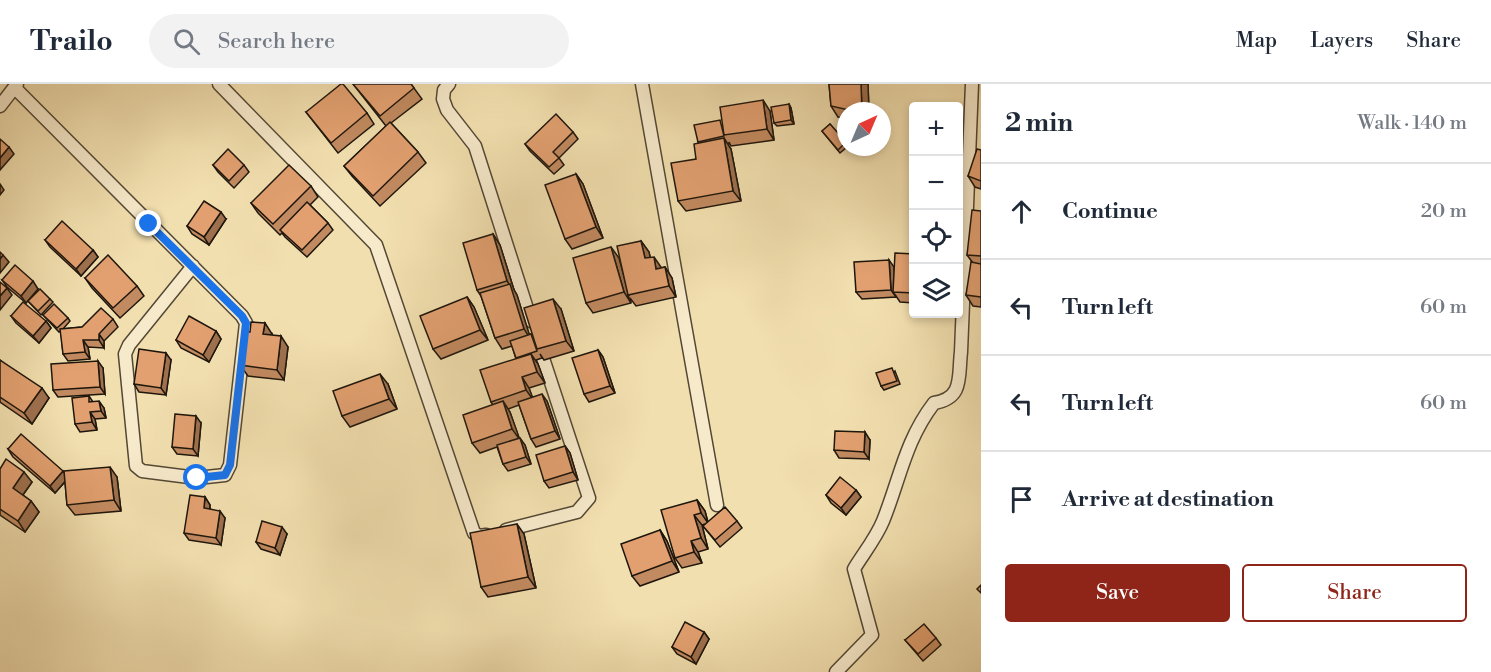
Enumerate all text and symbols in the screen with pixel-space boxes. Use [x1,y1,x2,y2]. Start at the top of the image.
search box [149,14,569,68]
text: Trailo [30,24,113,59]
icon: search [170,25,203,58]
text: Search here [218,28,335,55]
text: Map [1236,28,1277,54]
text: Layers [1310,28,1373,54]
text: Share [1406,28,1461,54]
north arrow [837,102,891,156]
map controls [909,102,963,318]
button: + [909,102,963,156]
text: 2 min [1005,107,1073,139]
text: Walk · 140 m [1357,111,1467,136]
button: − [909,156,963,210]
icon: ahead [1005,195,1038,228]
text: Continue [1062,198,1158,225]
text: 20 m [1421,199,1467,224]
route end [135,210,161,236]
button: locate [909,210,963,264]
button: layers [909,264,963,318]
icon: left [1005,291,1038,324]
text: Turn left [1062,294,1153,321]
text: 60 m [1420,295,1467,320]
icon: left [1005,387,1038,420]
text: Turn left [1062,390,1153,417]
text: 60 m [1420,391,1467,416]
route start [183,464,209,490]
icon: arrive [1005,483,1038,516]
text: Arrive at destination [1062,486,1274,513]
button: Save [1005,564,1230,622]
button: Share [1242,564,1467,622]

